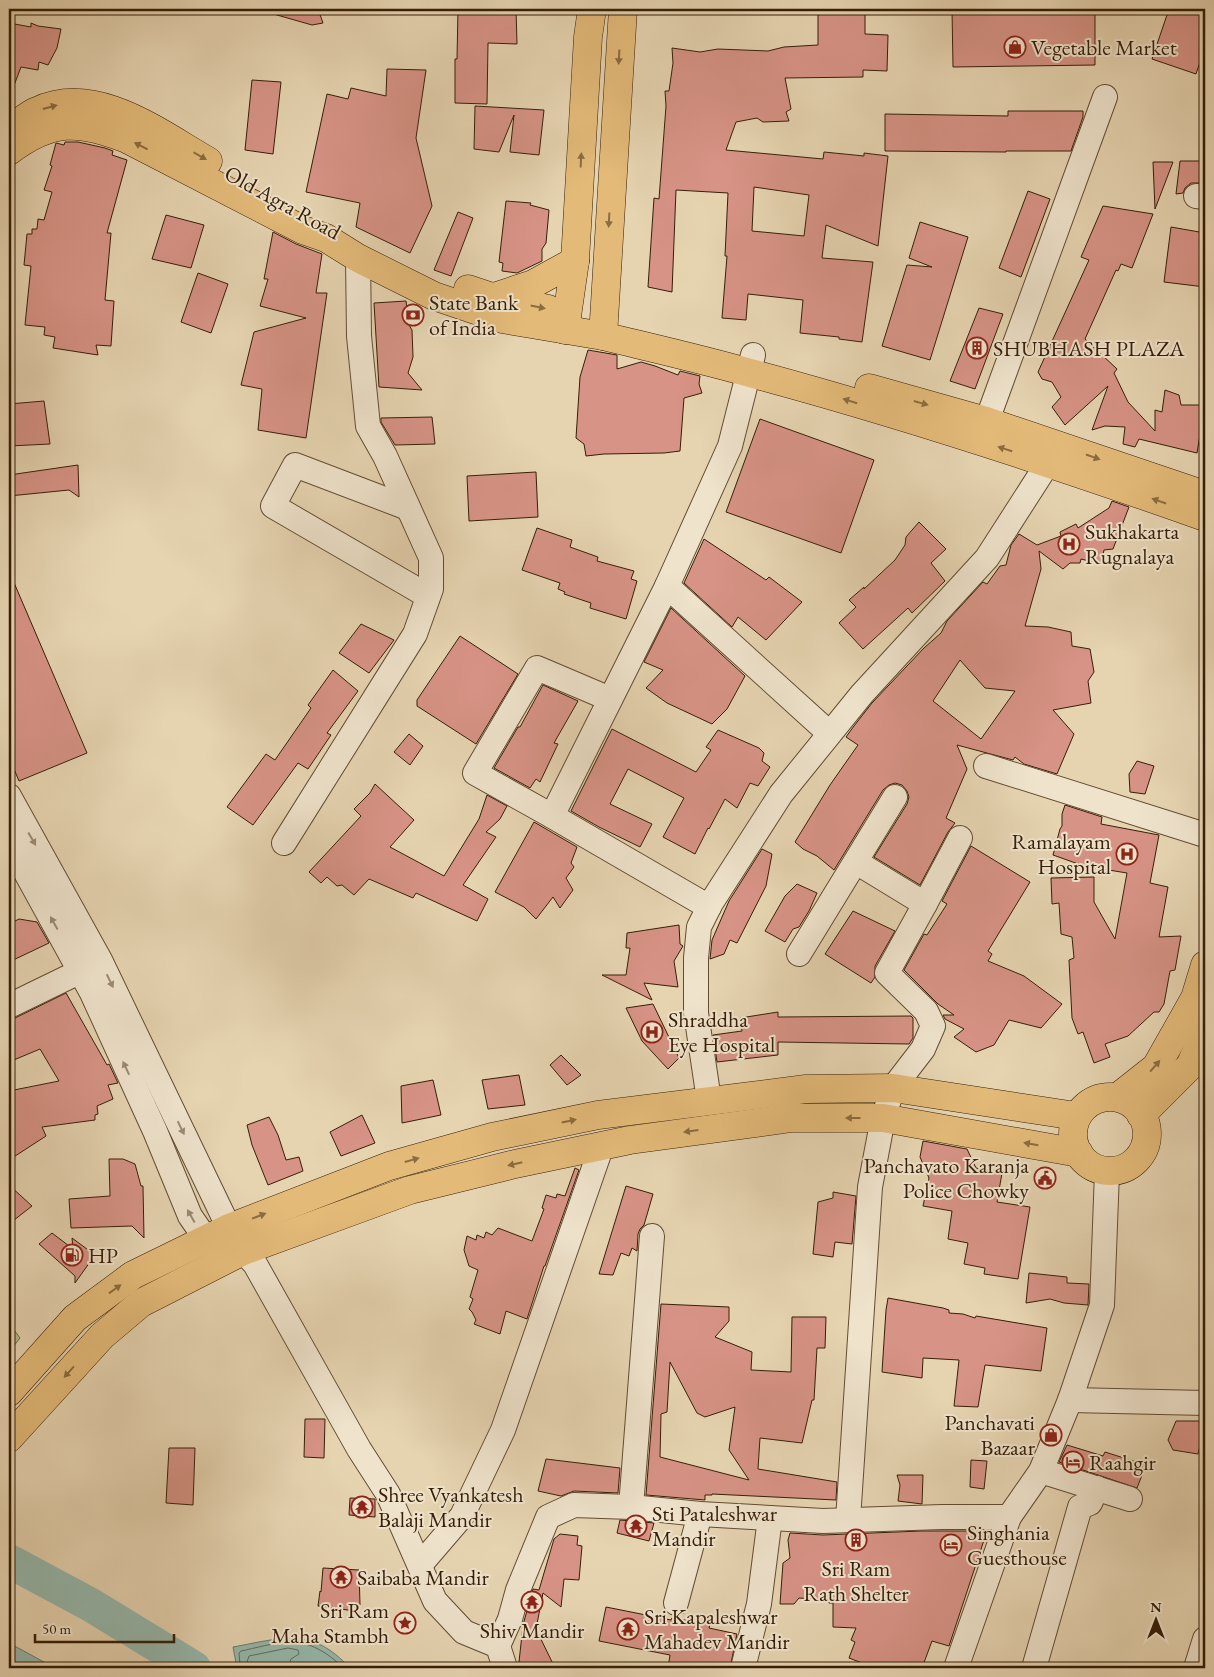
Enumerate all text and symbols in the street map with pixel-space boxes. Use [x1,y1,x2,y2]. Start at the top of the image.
place label: Vegetable Market [1031,33,1177,62]
shop icon: Vegetable Market [1003,35,1027,59]
one-way arrow [615,50,623,66]
one-way arrow [43,103,58,111]
one-way arrow [133,142,148,150]
one-way arrow [577,151,585,167]
one-way arrow [192,152,207,160]
street label: Old Agra Road [219,158,347,247]
one-way arrow [605,212,613,228]
place label: State Bank of India [429,288,519,342]
bank icon: State Bank of India [401,303,425,327]
one-way arrow [531,303,546,311]
place label: SHUBHASH PLAZA [993,334,1185,363]
building icon: SHUBHASH PLAZA [965,336,989,360]
one-way arrow [842,397,857,405]
one-way arrow [914,399,929,407]
one-way arrow [997,445,1012,453]
one-way arrow [1086,453,1101,461]
one-way arrow [1152,496,1167,504]
place label: Sukhakarta Rugnalaya [1085,517,1180,571]
hospital icon: Sukhakarta Rugnalaya [1057,532,1081,556]
place label: Ramalayam Hospital [1012,827,1111,881]
one-way arrow [28,832,37,845]
hospital icon: Ramalayam Hospital [1115,842,1139,866]
one-way arrow [49,916,58,929]
one-way arrow [106,974,114,988]
place label: Shraddha Eye Hospital [668,1005,775,1059]
hospital icon: Shraddha Eye Hospital [640,1020,664,1044]
one-way arrow [1149,1059,1160,1072]
one-way arrow [122,1061,130,1075]
one-way arrow [845,1114,861,1122]
one-way arrow [562,1117,577,1125]
one-way arrow [177,1121,185,1135]
one-way arrow [683,1127,699,1135]
one-way arrow [1022,1140,1038,1148]
place label: Panchavato Karanja Police Chowky [863,1151,1029,1205]
one-way arrow [404,1155,419,1163]
one-way arrow [507,1160,522,1168]
public building icon: Panchavato Karanja Police Chowky [1033,1166,1057,1190]
one-way arrow [187,1210,196,1223]
one-way arrow [252,1212,267,1220]
place label: HP [88,1241,118,1270]
fuel station icon: HP [60,1243,84,1267]
one-way arrow [108,1284,121,1294]
one-way arrow [63,1366,75,1378]
place label: Panchavati Bazaar [945,1408,1036,1462]
shop icon: Panchavati Bazaar [1039,1423,1063,1447]
place label: Raahgir [1089,1448,1157,1477]
hotel icon: Raahgir [1061,1450,1085,1474]
place label: Shree Vyankatesh Balaji Mandir [378,1480,524,1534]
temple icon: Shree Vyankatesh Balaji Mandir [350,1495,374,1519]
place label: Sti Pataleshwar Mandir [652,1499,778,1553]
temple icon: Sti Pataleshwar Mandir [624,1514,648,1538]
place label: Singhania Guesthouse [967,1518,1067,1572]
building icon: Sri Ram Rath Shelter [844,1528,868,1552]
hotel icon: Singhania Guesthouse [939,1533,963,1557]
place label: Sri Ram Rath Shelter [803,1554,909,1608]
place label: Saibaba Mandir [357,1563,489,1592]
temple icon: Saibaba Mandir [329,1565,353,1589]
temple icon: Shiv Mandir [520,1590,544,1614]
north arrow [1132,1594,1182,1644]
place label: Sri Ram Maha Stambh [271,1596,389,1650]
text: N [1150,1598,1162,1616]
place label: Sri Kapaleshwar Mahadev Mandir [644,1602,790,1656]
place icon: Sri Ram Maha Stambh [393,1611,417,1635]
scale bar [35,1612,174,1644]
place label: Shiv Mandir [480,1616,585,1645]
temple icon: Sri Kapaleshwar Mahadev Mandir [616,1617,640,1641]
text: 50 m [42,1619,71,1638]

